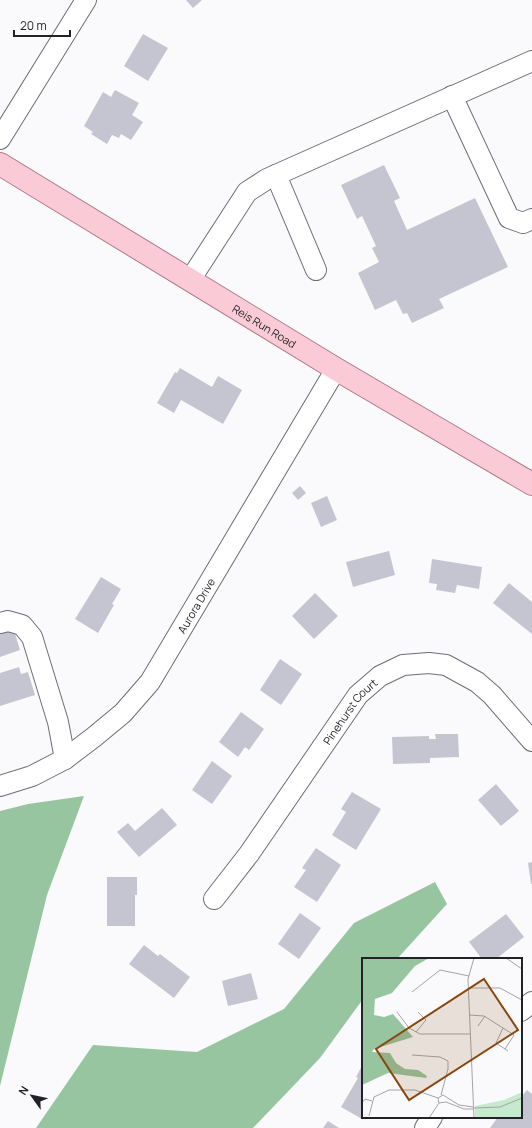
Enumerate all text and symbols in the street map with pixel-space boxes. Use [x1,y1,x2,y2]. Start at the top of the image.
scale bar [14,12,70,38]
text: 20 m [20,17,47,34]
street label: Reis Run Road [230,300,299,351]
street label: Aurora Drive [173,574,218,636]
street label: Pinehurst Court [319,675,380,747]
inset map [362,958,522,1118]
north arrow [12,1076,52,1116]
text: N [15,1083,32,1098]

